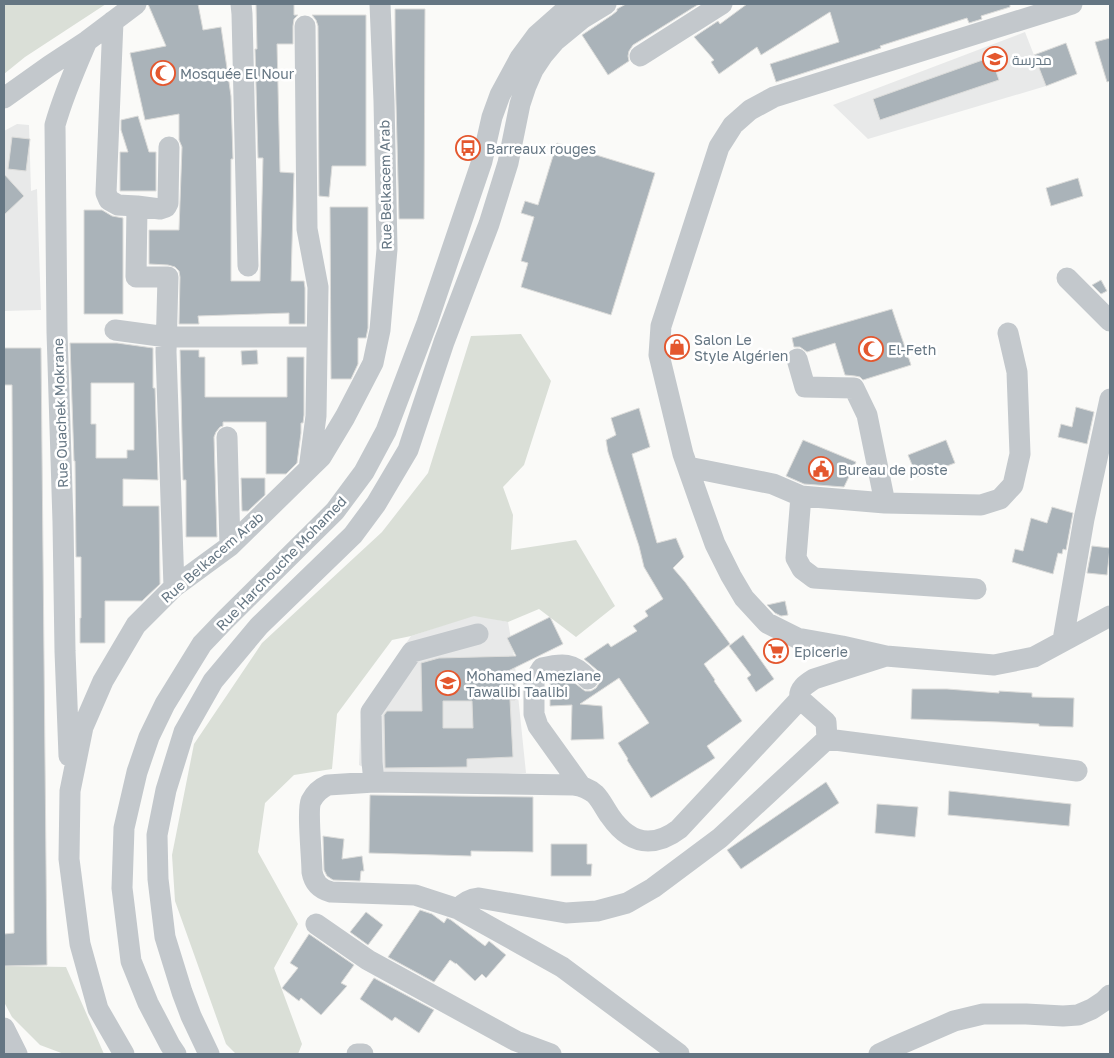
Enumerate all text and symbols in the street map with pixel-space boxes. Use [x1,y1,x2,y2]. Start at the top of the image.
school or university icon: مدرسة [982,46,1008,72]
place label: مدرسة [1012,51,1052,68]
mosque icon: Mosquée El Nour [150,60,176,86]
place label: Mosquée El Nour [180,65,295,82]
street label: Rue Belkacem Arab [375,120,395,250]
bus stop icon: Barreaux rouges [455,135,481,161]
place label: Barreaux rouges [486,140,596,157]
place label: Salon Le Style Algérien [694,331,788,364]
shop icon: Salon Le Style Algérien [664,334,690,360]
mosque icon: El-Feth [858,336,884,362]
street label: Rue Ouachek Mokrane [49,338,71,488]
place label: El-Feth [888,341,936,358]
public building icon: Bureau de poste [808,456,834,482]
place label: Bureau de poste [838,461,948,478]
street label: Rue Harchouche Mohamed [212,492,350,634]
street label: Rue Belkacem Arab [157,508,267,606]
supermarket icon: Epicerie [763,638,789,664]
place label: Epicerie [794,643,848,660]
place label: Mohamed Ameziane Tawalibi Taalibi [466,667,601,700]
school or university icon: Mohamed Ameziane Tawalibi Taalibi [435,670,461,696]

